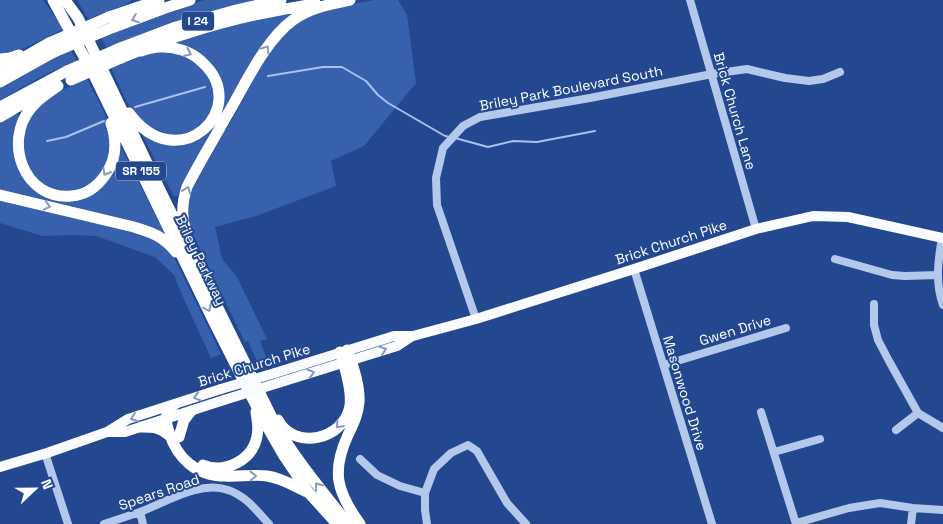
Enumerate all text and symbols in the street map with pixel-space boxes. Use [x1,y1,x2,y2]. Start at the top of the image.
one-way arrow [131,12,140,23]
road number: I 24 [182,12,214,30]
one-way arrow [260,45,270,54]
one-way arrow [183,47,192,58]
street label: Brick Church Lane [710,50,760,172]
street label: Briley Park Boulevard South [478,61,664,115]
road number: SR 155 [116,162,166,180]
one-way arrow [103,167,113,176]
one-way arrow [181,186,191,195]
one-way arrow [43,200,52,211]
street label: Briley Parkway [171,212,231,308]
street label: Brick Church Pike [613,215,729,269]
one-way arrow [201,303,211,312]
street label: Gwen Drive [697,311,773,349]
street label: Masonwood Drive [659,333,711,453]
street label: Brick Church Pike [196,339,312,391]
one-way arrow [378,346,387,356]
one-way arrow [306,368,314,378]
one-way arrow [194,391,202,401]
one-way arrow [130,412,139,422]
one-way arrow [336,420,345,429]
north arrow [10,464,60,514]
street label: Spears Road [116,470,202,514]
one-way arrow [249,471,257,481]
text: N [37,476,57,492]
one-way arrow [315,482,324,491]

